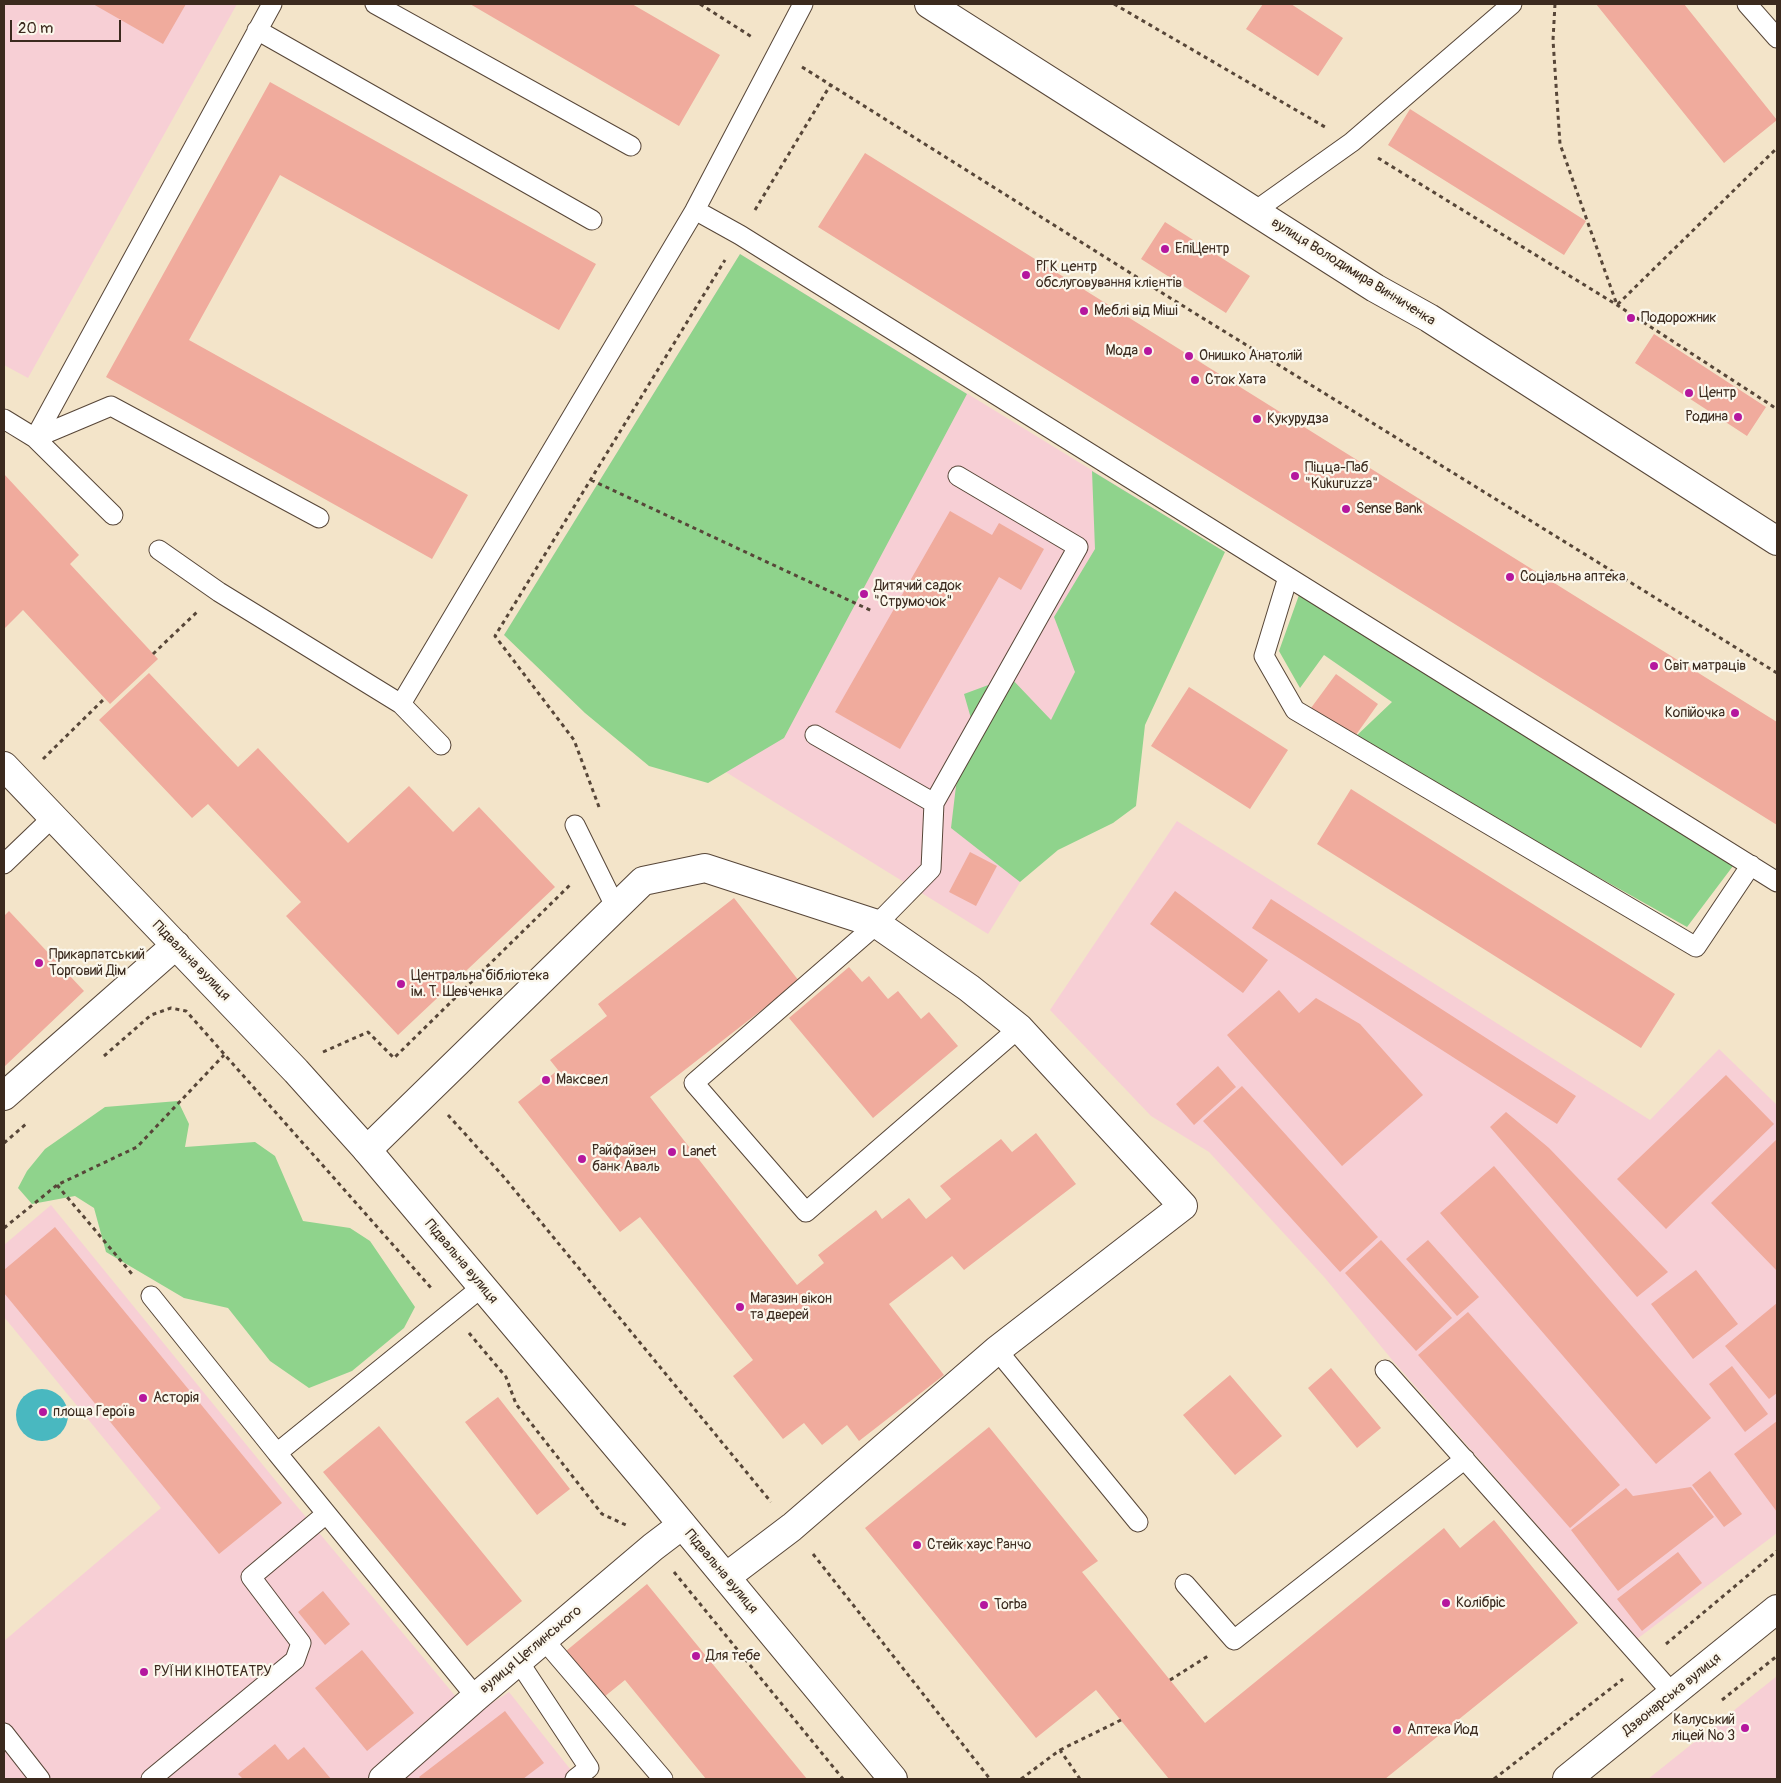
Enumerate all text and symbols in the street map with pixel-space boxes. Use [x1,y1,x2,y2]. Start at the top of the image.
scale bar [12,10,124,42]
text: 20 m [18,19,53,38]
street label: вулиця Володимира Винниченка [1268,214,1438,330]
place label: ЕпіЦентр [1175,241,1229,257]
marker: ЕпіЦентр [1159,243,1171,255]
place label: РГК центр обслуговування клієнтів [1036,259,1182,292]
marker: РГК центр обслуговування клієнтів [1020,269,1032,281]
place label: Меблі від Міші [1094,303,1178,319]
marker: Меблі від Міші [1078,305,1090,317]
place label: Подорожник [1641,310,1716,326]
marker: Подорожник [1625,312,1637,324]
place label: Мода [1105,343,1138,359]
marker: Мода [1142,345,1154,357]
place label: Онишко Анатолій [1199,348,1302,364]
marker: Онишко Анатолій [1183,350,1195,362]
place label: Сток Хата [1205,372,1266,388]
marker: Сток Хата [1189,374,1201,386]
place label: Центр [1699,385,1736,401]
marker: Центр [1683,387,1695,399]
place label: Родина [1685,409,1728,425]
place label: Кукурудза [1267,411,1328,427]
marker: Родина [1732,411,1744,423]
marker: Кукурудза [1251,413,1263,425]
place label: Піцца-Паб "Kukuruzza" [1305,460,1378,492]
marker: Піцца-Паб "Kukuruzza" [1289,470,1301,482]
place label: Sense Bank [1356,501,1422,517]
marker: Sense Bank [1340,503,1352,515]
place label: Соціальна аптека [1520,569,1626,585]
marker: Соціальна аптека [1504,571,1516,583]
place label: Дитячий садок "Струмочок" [874,578,962,610]
marker: Дитячий садок "Струмочок" [858,588,870,600]
place label: Світ матраців [1664,658,1746,674]
marker: Світ матраців [1648,660,1660,672]
place label: Копійочка [1665,705,1725,721]
marker: Копійочка [1729,707,1741,719]
street label: Підвальна вулиця [149,917,233,1005]
place label: Прикарпатський Торговий Дім [49,947,145,980]
marker: Прикарпатський Торговий Дім [33,957,45,969]
place label: Центральна бібліотека ім. Т. Шевченка [411,968,549,1000]
marker: Центральна бібліотека ім. Т. Шевченка [395,978,407,990]
place label: Максвел [556,1072,608,1088]
marker: Максвел [540,1074,552,1086]
place label: Райфайзен банк Аваль [592,1143,660,1176]
place label: Lanet [682,1144,716,1160]
marker: Lanet [666,1146,678,1158]
marker: Райфайзен банк Аваль [576,1153,588,1165]
street label: Підвальна вулиця [421,1216,501,1308]
place label: Магазин вікон та дверей [750,1291,832,1324]
marker: Магазин вікон та дверей [734,1301,746,1313]
place label: Асторія [153,1390,199,1406]
marker: Асторія [137,1392,149,1404]
place label: площа Героїв [53,1404,135,1420]
marker: площа Героїв [37,1406,49,1418]
street label: Підвальна вулиця [681,1526,761,1618]
place label: Стейк хаус Ранчо [927,1537,1031,1553]
marker: Стейк хаус Ранчо [911,1539,923,1551]
place label: Колібріс [1456,1595,1506,1611]
place label: Torba [994,1597,1027,1613]
marker: Колібріс [1440,1597,1452,1609]
marker: Torba [978,1599,990,1611]
street label: вулиця Цеглинського [477,1603,585,1697]
place label: Для тебе [706,1648,760,1664]
marker: Для тебе [690,1650,702,1662]
street label: Дзвонарська вулиця [1619,1650,1725,1740]
place label: РУЇНИ КІНОТЕАТРУ [154,1664,272,1680]
marker: РУЇНИ КІНОТЕАТРУ [138,1666,150,1678]
place label: Калуський ліцей № 3 [1672,1712,1735,1744]
place label: Аптека Йод [1407,1722,1478,1738]
marker: Калуський ліцей № 3 [1739,1722,1751,1734]
marker: Аптека Йод [1391,1724,1403,1736]

